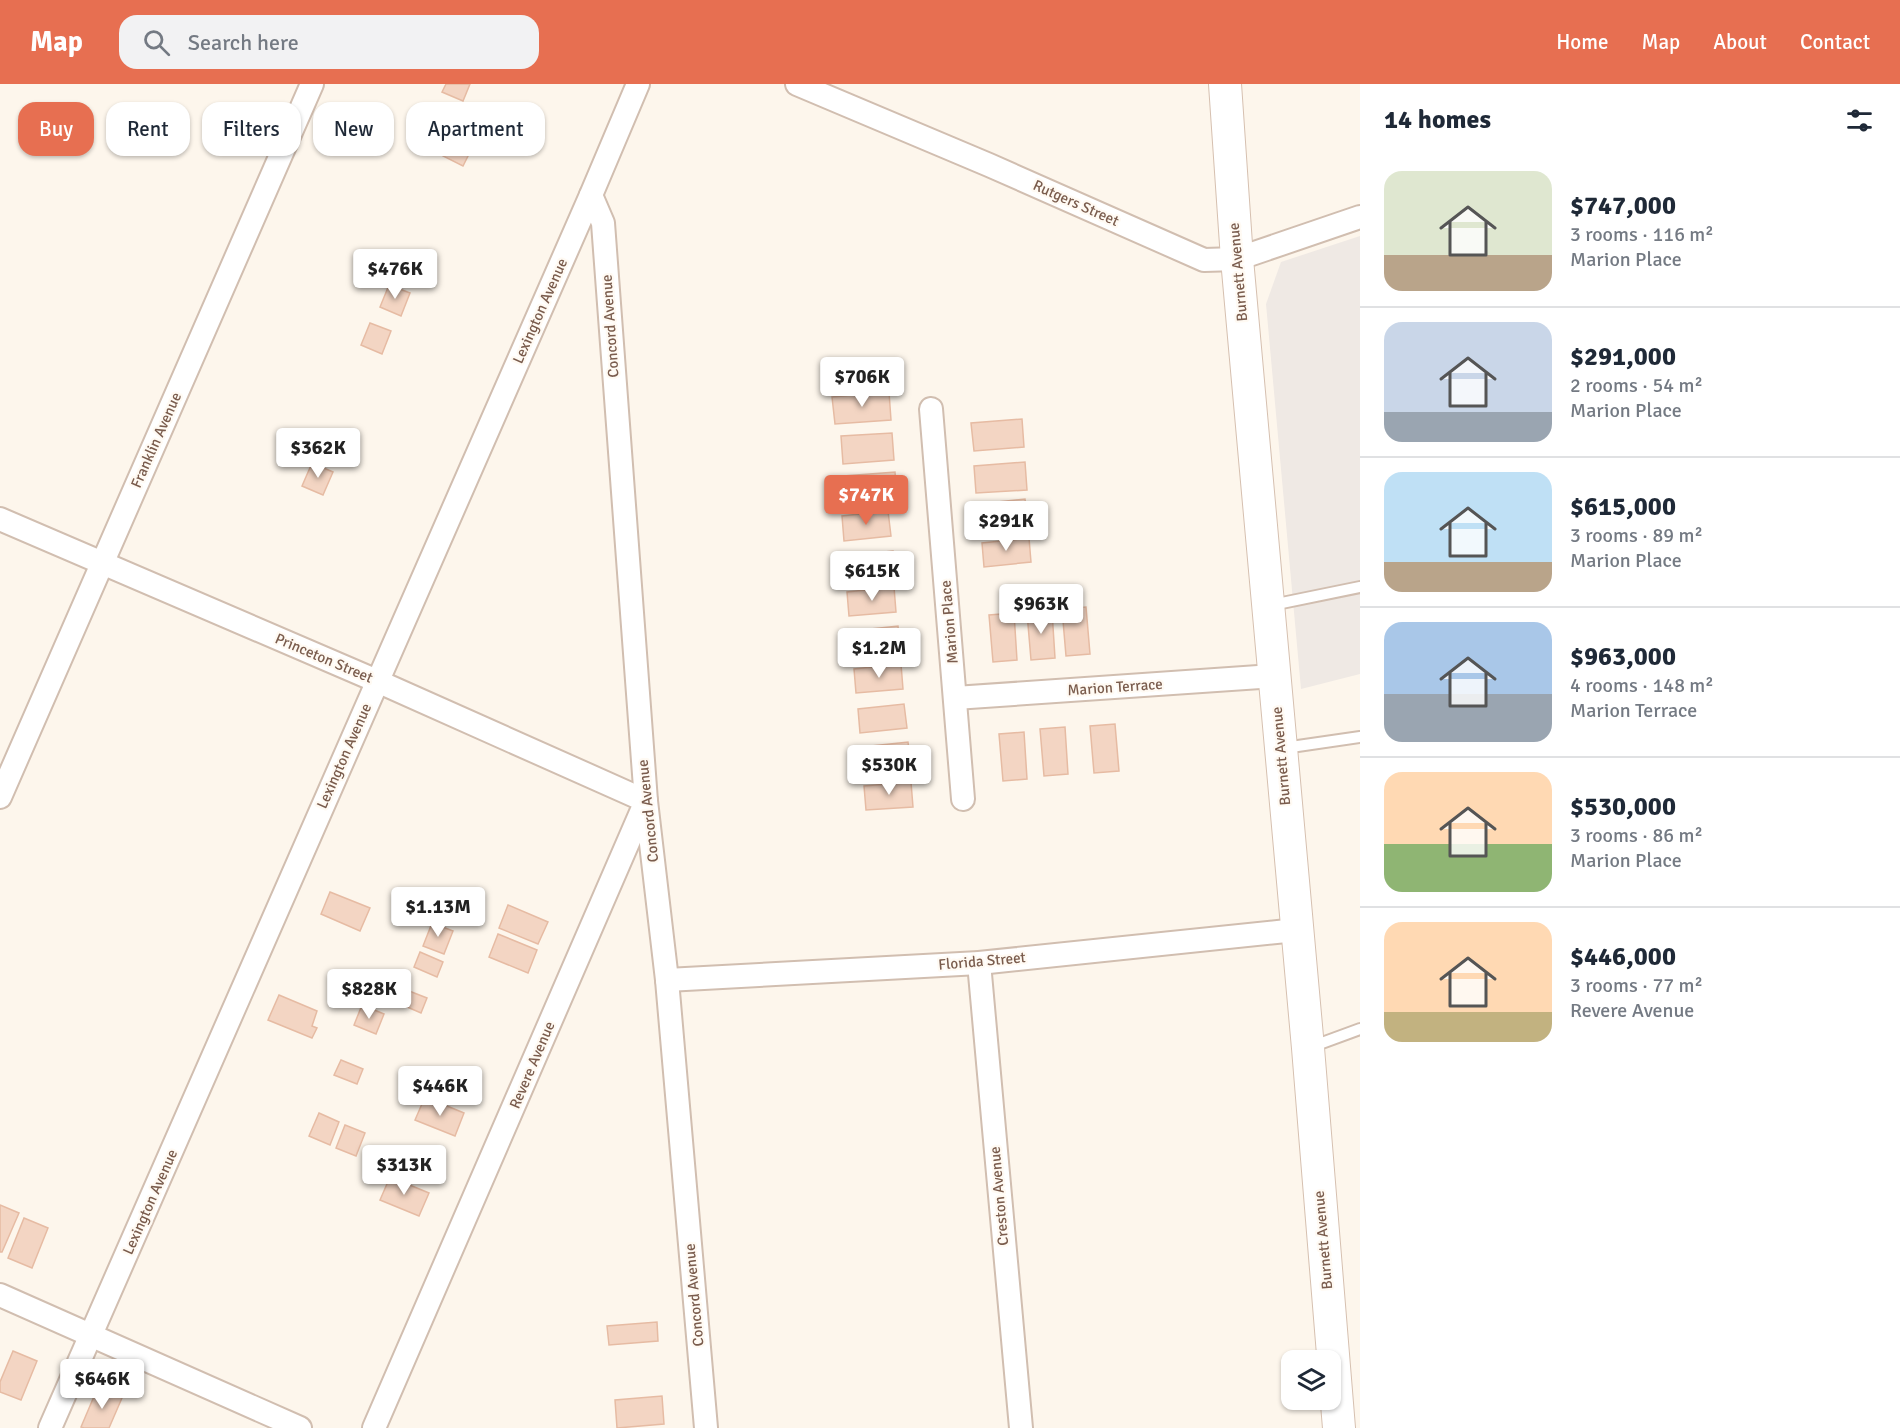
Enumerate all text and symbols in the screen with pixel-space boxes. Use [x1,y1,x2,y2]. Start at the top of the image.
search box [119,15,539,69]
text: Map [30,25,83,59]
icon: search [140,26,173,59]
text: Search here [188,29,299,56]
text: Home [1556,29,1609,55]
text: Map [1642,29,1680,55]
text: About [1713,29,1767,55]
text: Contact [1800,29,1870,55]
chip: Buy [18,102,94,156]
chip: Rent [106,102,190,156]
chip: Filters [202,102,301,156]
chip: New [313,102,394,156]
chip: Apartment [406,102,545,156]
text: 14 homes [1384,104,1491,136]
icon: filters [1843,104,1876,137]
street label: Rutgers Street [1030,176,1122,230]
text: $747,000 [1570,190,1676,222]
icon: home [1432,195,1504,267]
street label: Burnett Avenue [1225,222,1251,322]
text: 3 rooms · 116 m² [1570,222,1714,247]
text: Marion Place [1570,247,1682,272]
pin: $476K [353,249,437,300]
text: $476K [367,256,423,281]
street label: Lexington Avenue [509,256,571,366]
street label: Concord Avenue [597,274,623,378]
text: $291,000 [1570,341,1676,373]
icon: home [1432,346,1504,418]
pin: $706K [820,357,904,408]
text: $706K [834,364,890,389]
text: 2 rooms · 54 m² [1570,373,1703,398]
street label: Franklin Avenue [127,389,185,491]
text: Marion Place [1570,398,1682,423]
pin: $362K [276,428,360,479]
text: $362K [290,435,346,460]
pin: $747K [824,475,908,526]
text: $747K [838,482,894,507]
text: $615,000 [1570,491,1676,523]
icon: home [1432,496,1504,568]
pin: $291K [964,501,1048,552]
text: $291K [978,508,1034,533]
text: 3 rooms · 89 m² [1570,523,1703,548]
text: Marion Place [1570,548,1682,573]
pin: $615K [830,551,914,602]
text: $615K [844,558,900,583]
street label: Marion Place [936,579,962,665]
pin: $963K [999,584,1083,635]
text: $963K [1013,591,1069,616]
pin: $1.2M [837,628,921,679]
street label: Princeton Street [272,629,376,687]
text: $1.2M [852,635,906,660]
text: $963,000 [1570,641,1676,673]
icon: home [1432,646,1504,718]
text: 4 rooms · 148 m² [1570,673,1714,698]
street label: Marion Terrace [1067,675,1163,699]
text: Marion Terrace [1570,698,1697,723]
street label: Lexington Avenue [313,701,375,811]
street label: Burnett Avenue [1268,706,1294,806]
pin: $530K [847,745,931,796]
text: $530K [861,752,917,777]
street label: Concord Avenue [634,759,662,863]
text: $530,000 [1570,791,1676,823]
icon: home [1432,796,1504,868]
text: 3 rooms · 86 m² [1570,823,1703,848]
text: Marion Place [1570,848,1682,873]
pin: $1.13M [389,887,487,938]
text: $1.13M [405,894,471,919]
text: $446,000 [1570,941,1676,973]
icon: home [1432,946,1504,1018]
street label: Florida Street [938,948,1026,974]
pin: $828K [327,969,411,1020]
text: 3 rooms · 77 m² [1570,973,1703,998]
text: $828K [341,976,397,1001]
text: Revere Avenue [1570,998,1694,1023]
street label: Revere Avenue [505,1019,559,1111]
pin: $446K [398,1066,482,1117]
text: $446K [412,1073,468,1098]
pin: $313K [362,1145,446,1196]
street label: Creston Avenue [986,1146,1012,1246]
street label: Lexington Avenue [119,1147,181,1257]
text: $313K [376,1152,432,1177]
street label: Burnett Avenue [1310,1190,1336,1290]
street label: Concord Avenue [681,1243,707,1347]
map controls [1281,1350,1341,1410]
button: layers [1281,1350,1341,1410]
pin: $646K [60,1359,144,1410]
text: $646K [74,1366,130,1391]

